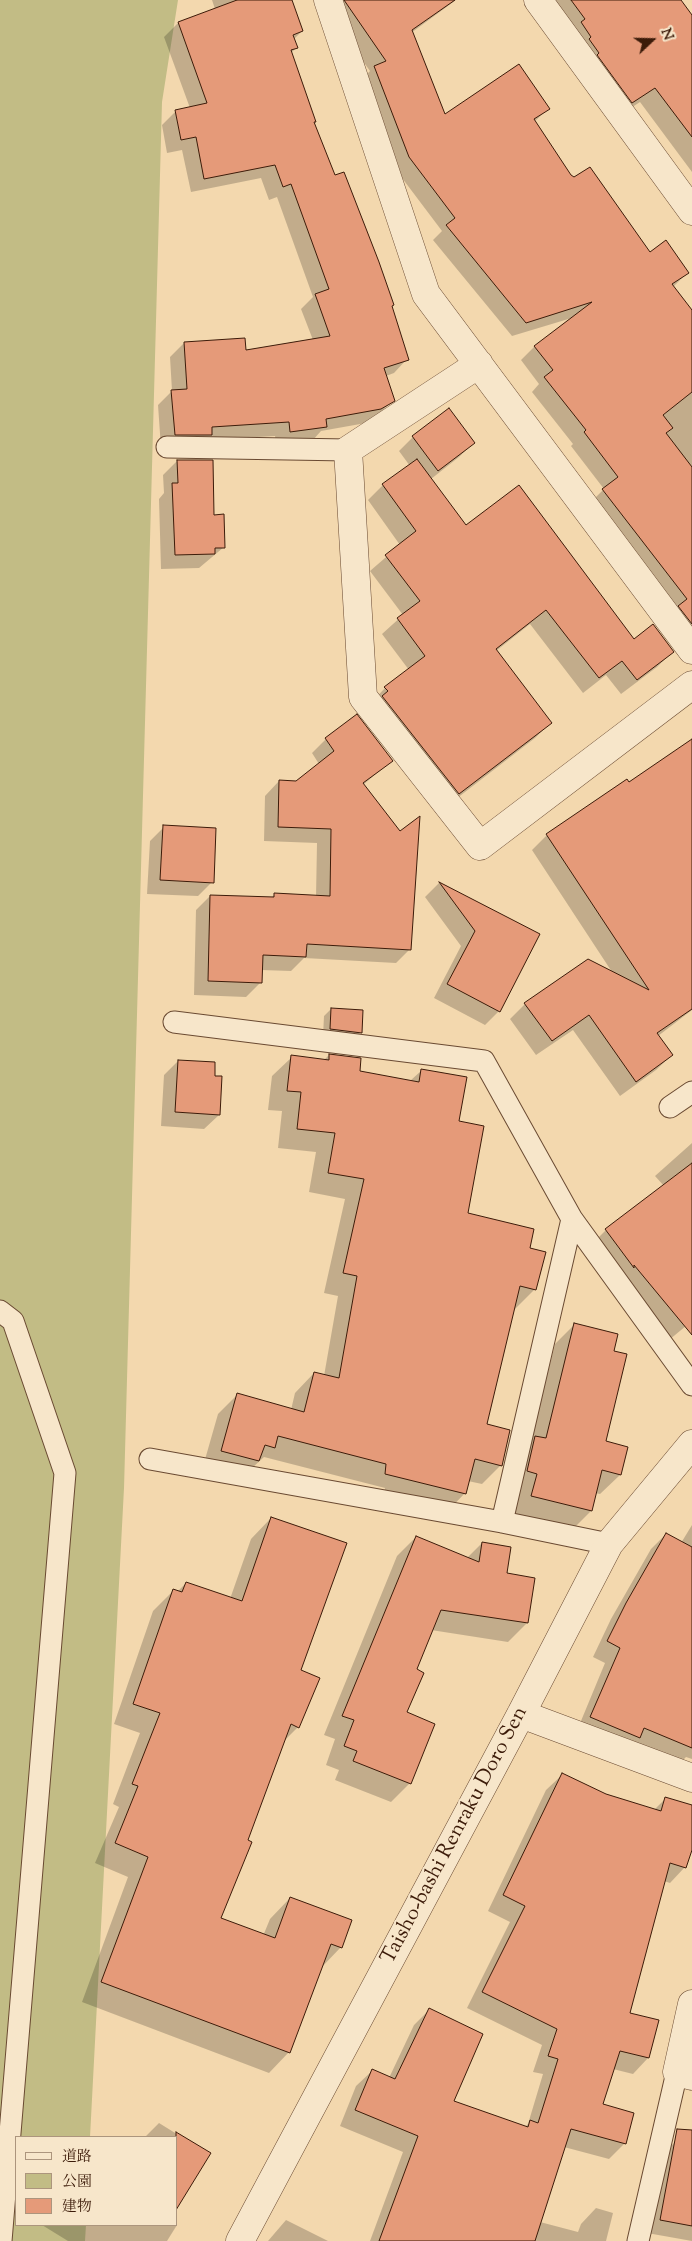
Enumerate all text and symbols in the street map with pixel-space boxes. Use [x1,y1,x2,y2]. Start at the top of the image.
north arrow [627,15,677,65]
text: N [655,26,677,43]
street label: Taisho-bashi Renraku Doro Sen [377,1703,535,1969]
legend [15,2136,178,2226]
text: 道路 [62,2147,92,2168]
text: 公園 [62,2172,92,2193]
text: 建物 [62,2197,92,2218]

